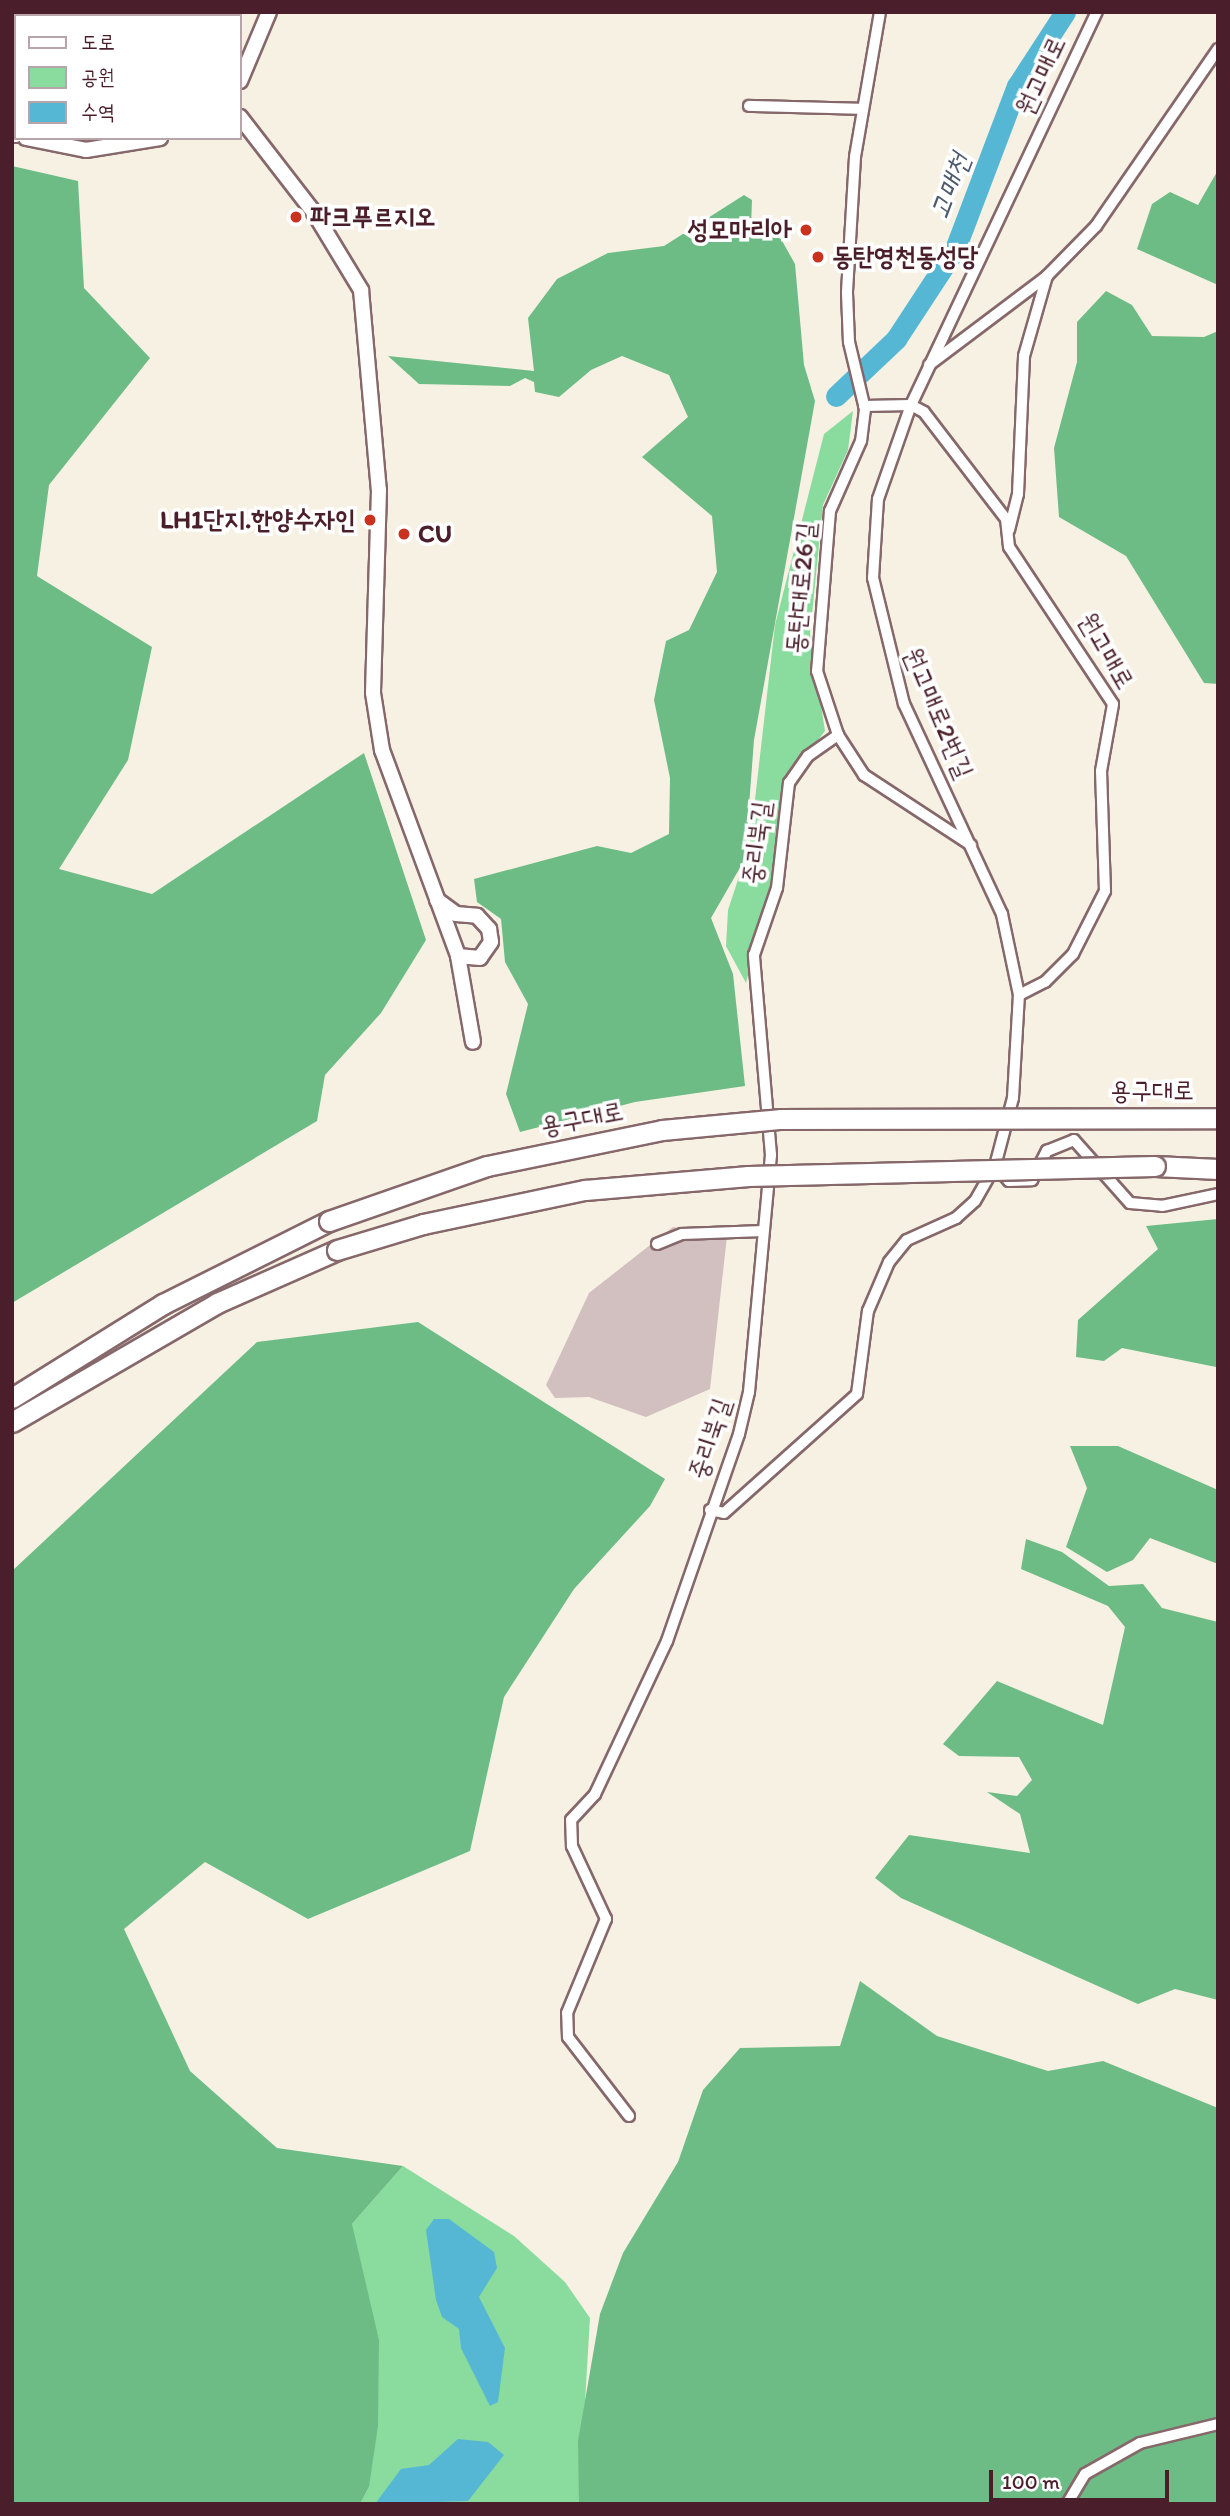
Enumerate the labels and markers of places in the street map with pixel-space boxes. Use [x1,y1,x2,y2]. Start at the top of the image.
place label: 파크푸르지오 [310,201,436,233]
marker: 파크푸르지오 [288,209,304,225]
place label: 성모마리아 [687,214,792,246]
marker: 성모마리아 [798,222,814,238]
place label: 동탄영천동성당 [832,241,978,273]
marker: 동탄영천동성당 [810,249,826,265]
place label: LH1단지.한양수자인 [160,504,356,536]
marker: LH1단지.한양수자인 [362,512,378,528]
place label: CU [418,518,452,550]
marker: CU [396,526,412,542]

